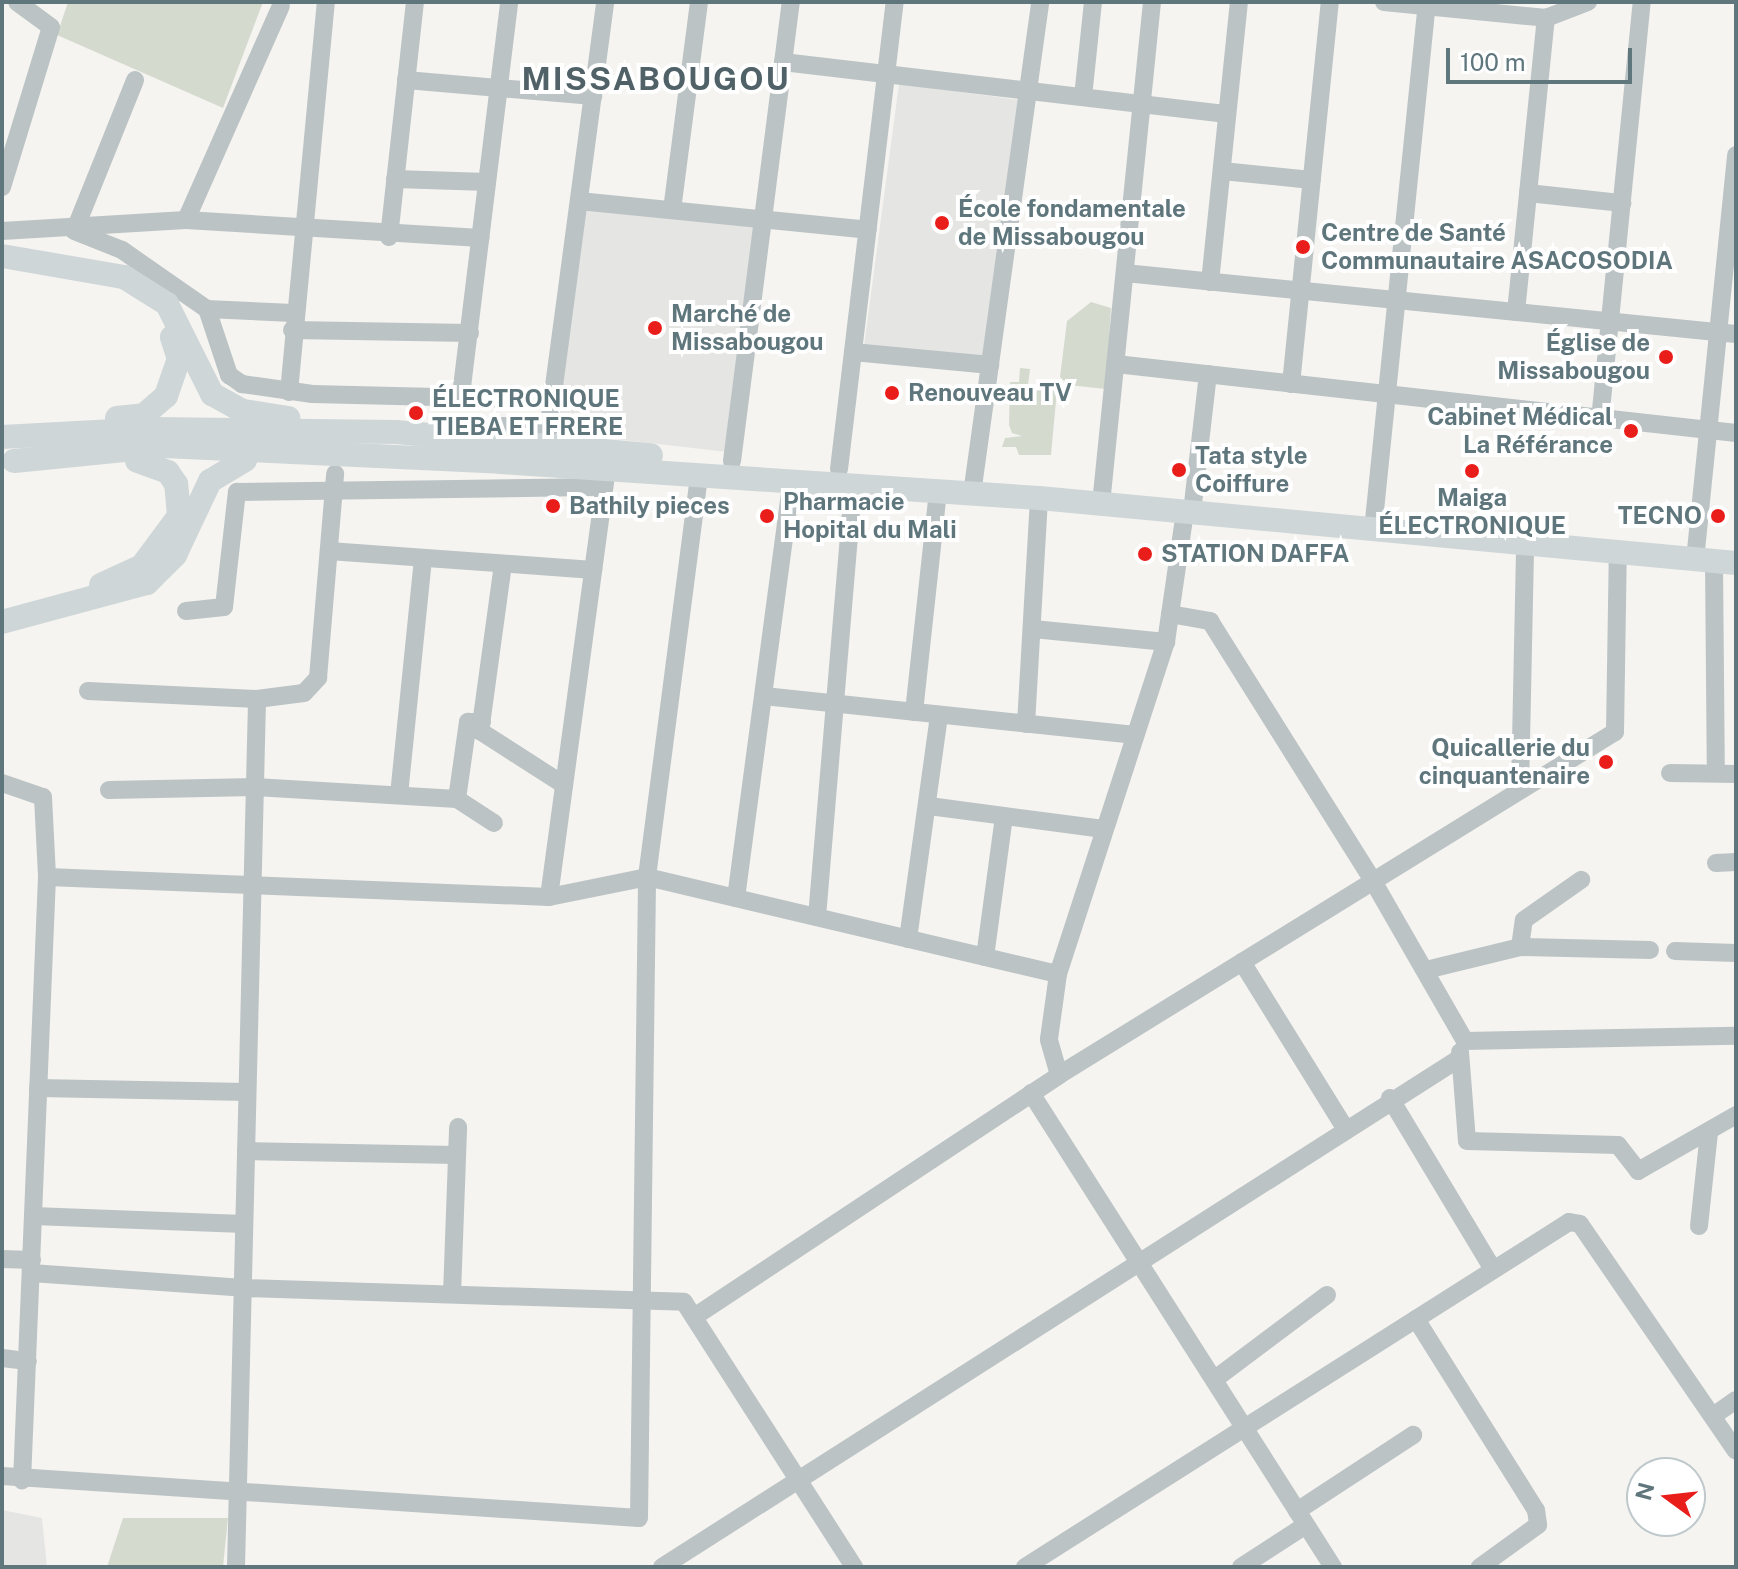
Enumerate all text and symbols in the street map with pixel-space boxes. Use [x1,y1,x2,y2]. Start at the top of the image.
scale bar [1450,32,1636,82]
text: 100 m [1460,48,1526,76]
district label: MISSABOUGOU [521,60,791,98]
place label: École fondamentale de Missabougou [958,195,1186,251]
marker: École fondamentale de Missabougou [933,214,951,232]
place label: Centre de Santé Communautaire ASACOSODIA [1321,219,1673,275]
marker: Centre de Santé Communautaire ASACOSODIA [1292,236,1314,258]
place label: Marché de Missabougou [671,300,824,356]
marker: Marché de Missabougou [646,319,664,337]
place label: Église de Missabougou [1497,329,1650,385]
marker: Église de Missabougou [1657,348,1675,366]
place label: Renouveau TV [908,379,1072,407]
marker: Renouveau TV [883,384,901,402]
place label: ÉLECTRONIQUE TIEBA ET FRERE [432,385,623,441]
place label: Cabinet Médical La Référance [1427,403,1613,459]
marker: ÉLECTRONIQUE TIEBA ET FRERE [407,404,425,422]
marker: Cabinet Médical La Référance [1620,420,1642,442]
place label: Tata style Coiffure [1195,442,1308,498]
marker: Tata style Coiffure [1170,461,1188,479]
marker: Maiga ÉLECTRONIQUE [1463,462,1481,480]
place label: Maiga ÉLECTRONIQUE [1378,484,1566,540]
place label: Pharmacie Hopital du Mali [783,488,957,544]
place label: Bathily pieces [569,492,730,520]
marker: Bathily pieces [544,497,562,515]
place label: TECNO [1618,502,1702,530]
marker: Pharmacie Hopital du Mali [758,507,776,525]
marker: TECNO [1709,507,1727,525]
place label: STATION DAFFA [1161,540,1349,568]
marker: STATION DAFFA [1136,545,1154,563]
place label: Quicallerie du cinquantenaire [1419,734,1590,790]
marker: Quicallerie du cinquantenaire [1597,753,1615,771]
north arrow [1626,1457,1706,1537]
text: N [1630,1480,1660,1503]

